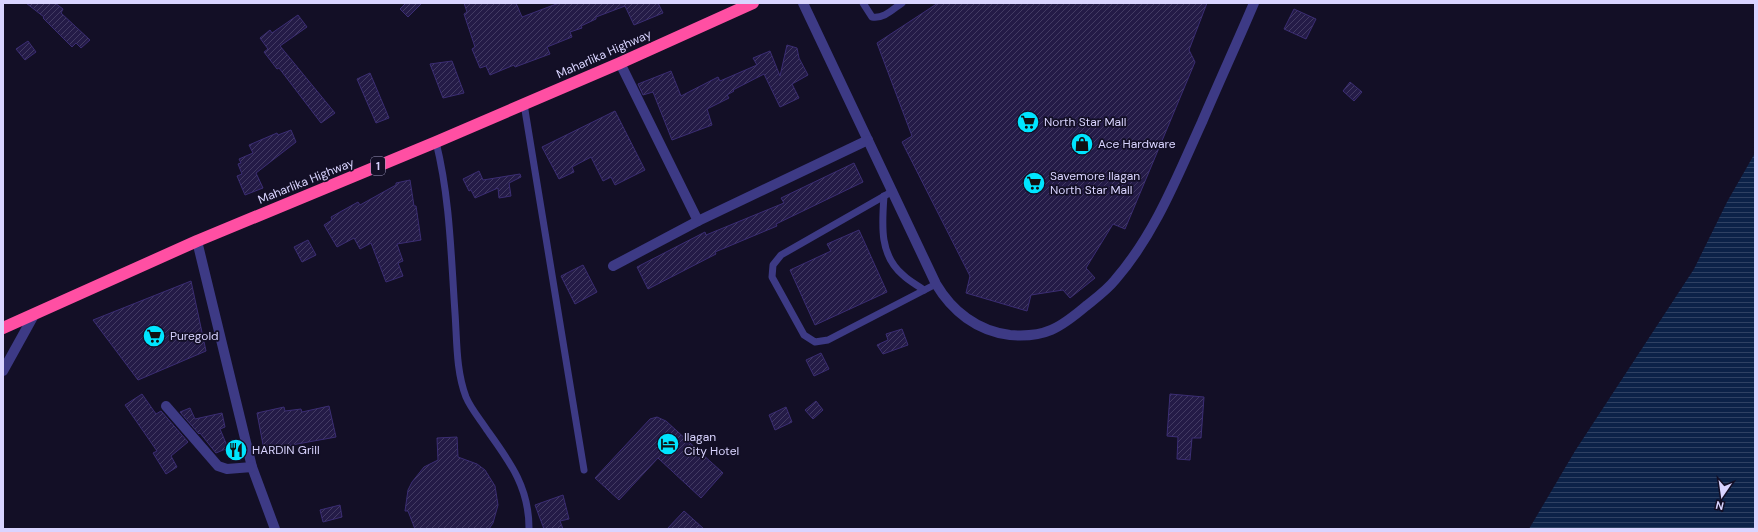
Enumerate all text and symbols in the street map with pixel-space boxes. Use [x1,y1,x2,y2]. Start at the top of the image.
street label: Maharlika Highway [554,26,654,82]
supermarket icon: North Star Mall [1015,109,1041,135]
place label: North Star Mall [1044,114,1126,130]
shop icon: Ace Hardware [1069,131,1095,157]
place label: Ace Hardware [1098,136,1176,152]
street label: Maharlika Highway [256,154,357,208]
road number: 1 [371,157,385,175]
place label: Savemore Ilagan North Star Mall [1050,168,1140,198]
supermarket icon: Savemore Ilagan North Star Mall [1021,170,1047,196]
supermarket icon: Puregold [141,323,167,349]
place label: Puregold [170,328,219,344]
place label: Ilagan City Hotel [684,429,739,459]
hotel icon: Ilagan City Hotel [655,431,681,457]
restaurant icon: HARDIN Grill [223,437,249,463]
place label: HARDIN Grill [252,442,320,458]
north arrow [1702,476,1742,516]
text: N [1714,498,1725,513]

